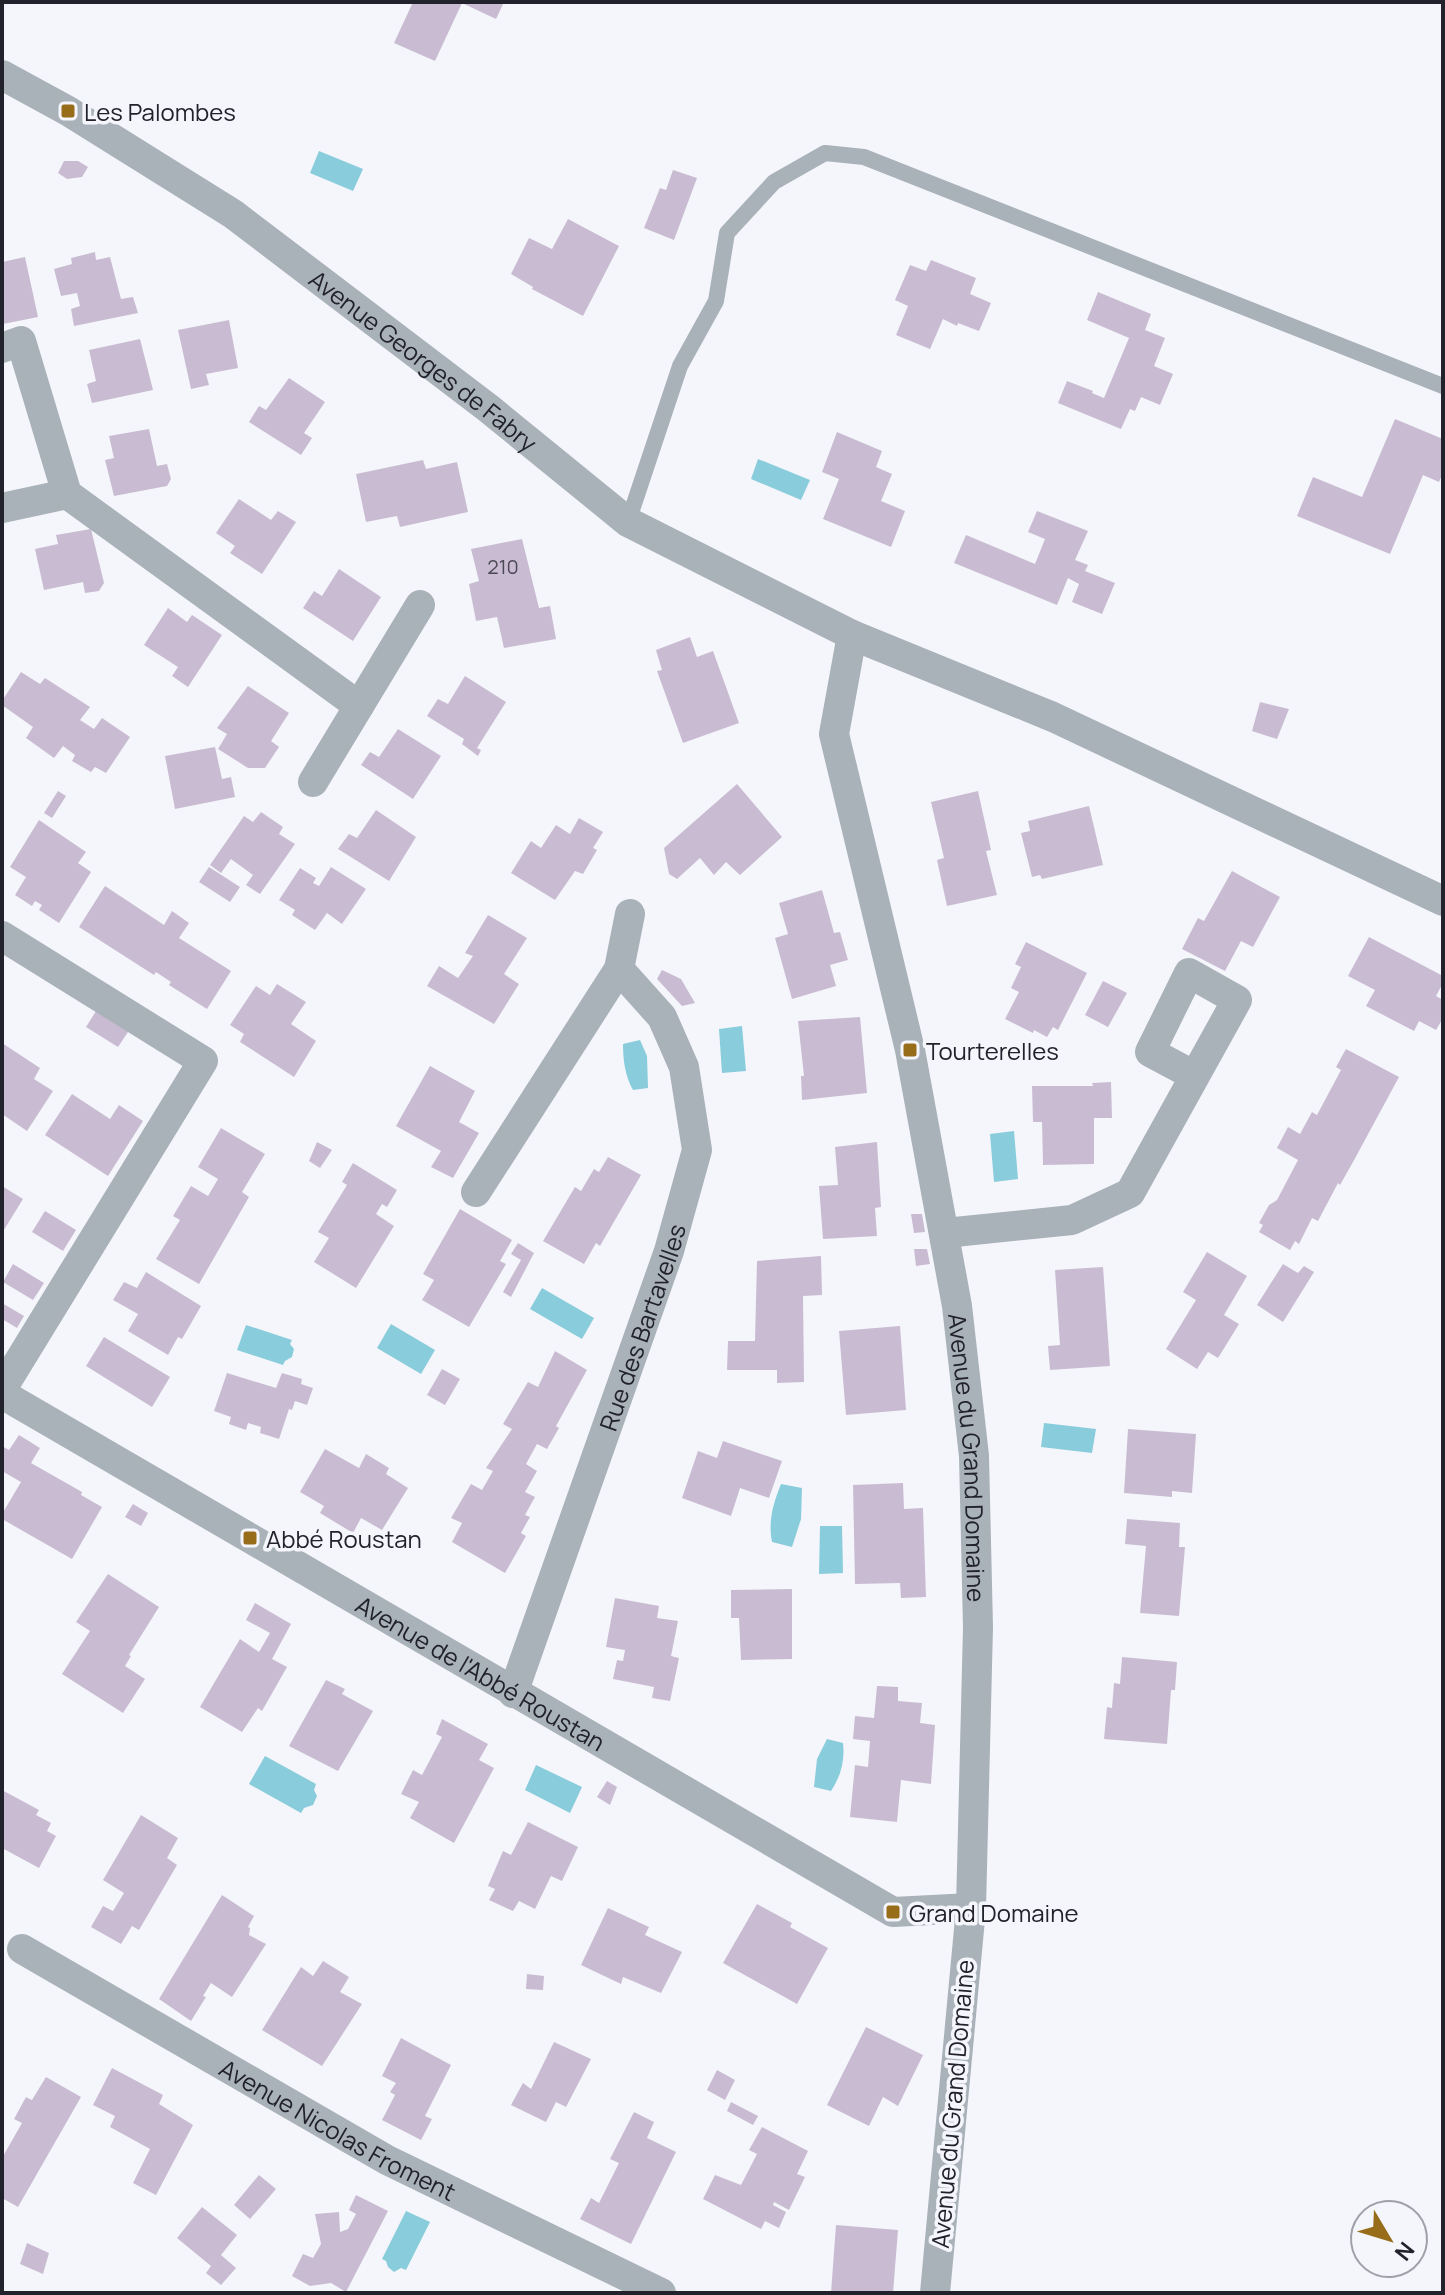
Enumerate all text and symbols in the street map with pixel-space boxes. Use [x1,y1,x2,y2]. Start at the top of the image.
place label: Les Palombes [84,95,236,128]
marker: Les Palombes [59,102,77,120]
street label: Avenue Georges de Fabry [303,262,545,459]
house number: 210 [487,553,519,580]
place label: Tourterelles [926,1034,1059,1067]
marker: Tourterelles [901,1041,919,1059]
street label: Rue des Bartavelles [591,1220,692,1435]
street label: Avenue du Grand Domaine [941,1311,994,1602]
place label: Abbé Roustan [266,1522,422,1555]
marker: Abbé Roustan [241,1529,259,1547]
street label: Avenue de l'Abbé Roustan [350,1587,612,1758]
place label: Grand Domaine [909,1896,1078,1929]
marker: Grand Domaine [884,1903,902,1921]
street label: Avenue du Grand Domaine [923,1958,981,2250]
street label: Avenue Nicolas Froment [214,2051,462,2208]
north arrow [1349,2199,1429,2279]
text: N [1388,2236,1421,2267]

